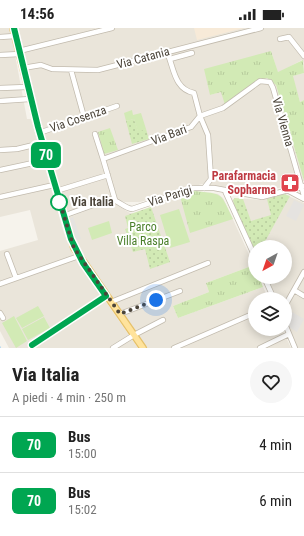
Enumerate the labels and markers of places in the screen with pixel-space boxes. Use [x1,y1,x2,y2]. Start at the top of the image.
place label: Parafarmacia Sopharma [212,169,276,197]
pharmacy icon: Parafarmacia Sopharma [279,172,301,194]
marker: Via Italia [50,193,68,211]
place label: Via Italia [71,195,114,209]

